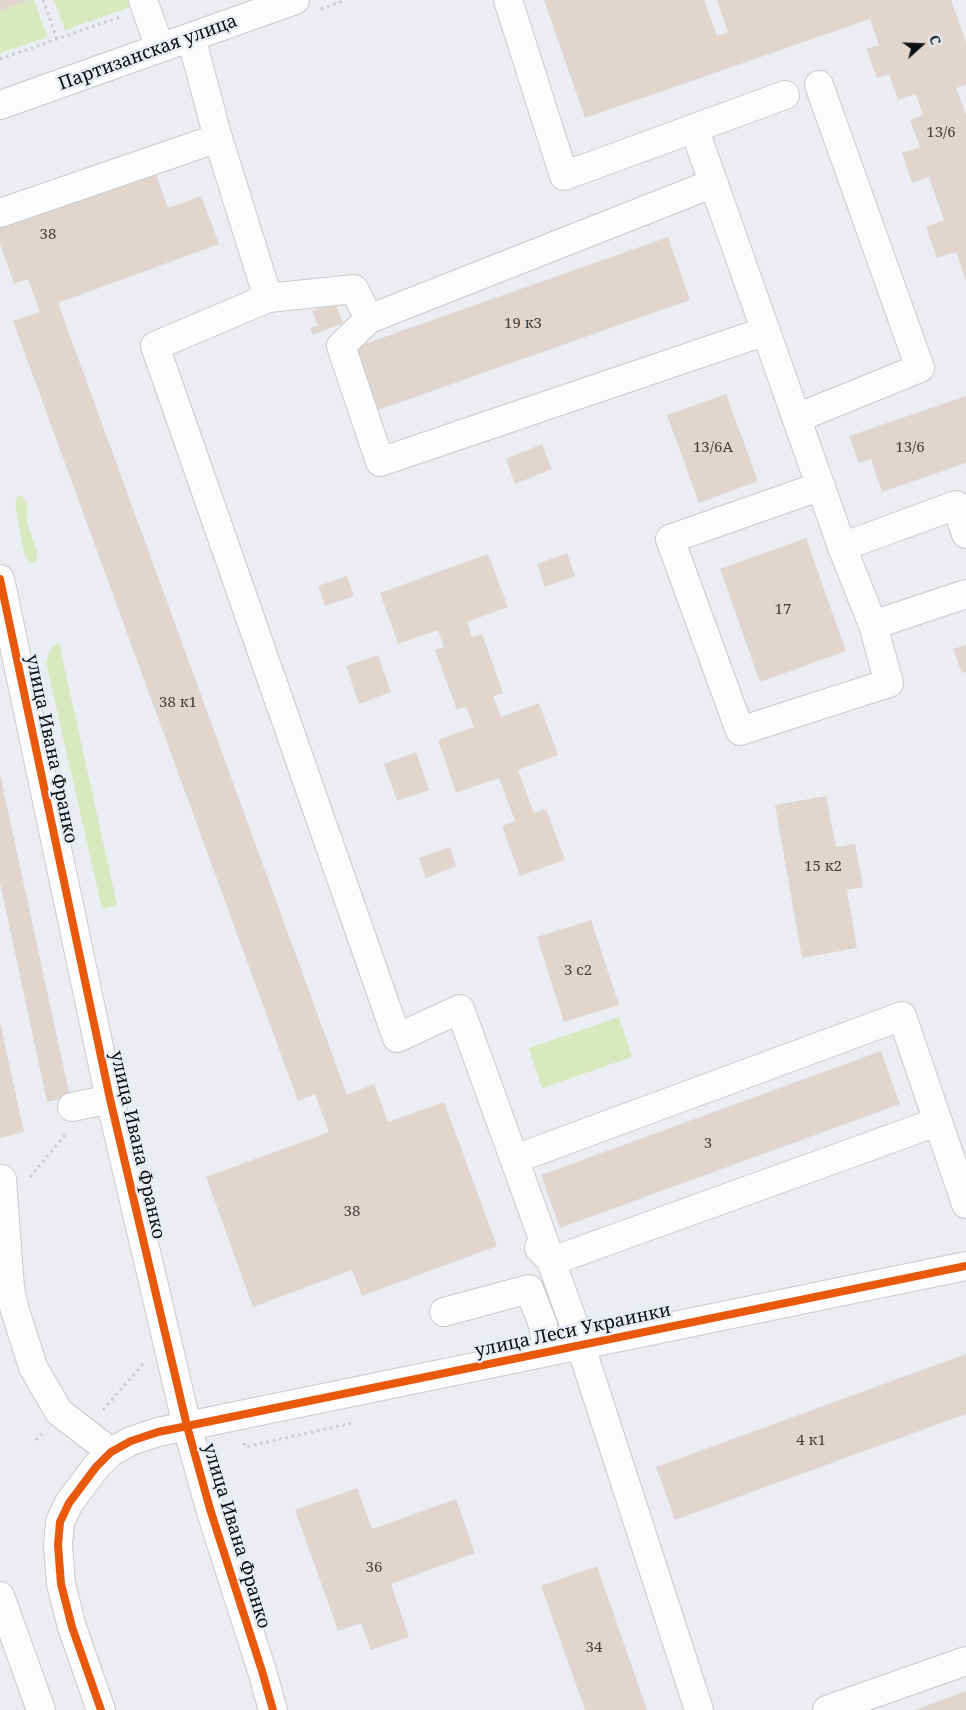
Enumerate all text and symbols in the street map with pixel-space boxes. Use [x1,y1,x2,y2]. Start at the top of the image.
street label: Партизанская улица [56,11,240,95]
north arrow [896,20,946,70]
text: С [925,32,946,47]
house number: 13/6 [926,124,956,142]
house number: 38 [40,226,56,244]
house number: 19 к3 [504,315,542,333]
house number: 13/6А [693,439,733,457]
house number: 13/6 [895,439,925,457]
house number: 17 [775,601,791,619]
street label: улица Ивана Франко [20,653,82,845]
house number: 38 к1 [159,694,197,712]
house number: 15 к2 [804,858,842,876]
house number: 3 с2 [564,962,592,980]
street label: улица Ивана Франко [105,1049,169,1241]
house number: 3 [704,1135,712,1153]
house number: 38 [344,1203,360,1221]
street label: улица Леси Украинки [473,1300,673,1362]
house number: 4 к1 [796,1432,826,1450]
street label: улица Ивана Франко [198,1441,274,1631]
house number: 36 [366,1559,382,1577]
house number: 34 [586,1639,602,1657]

